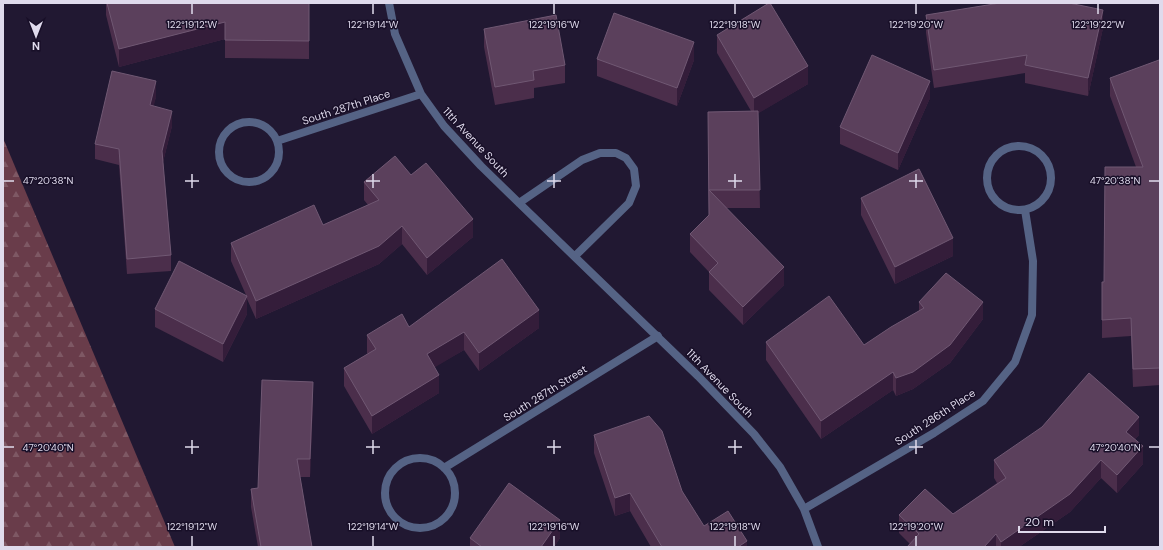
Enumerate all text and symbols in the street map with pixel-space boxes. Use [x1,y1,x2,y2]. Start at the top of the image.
north arrow [16,16,56,56]
text: 122°19'12"W [167,18,218,31]
text: 122°19'14"W [348,18,399,31]
text: 122°19'16"W [528,18,580,31]
text: 122°19'18"W [710,18,761,31]
text: 122°19'20"W [889,18,943,31]
text: 122°19'22"W [1071,18,1125,31]
text: N [32,39,40,53]
street label: South 287th Place [300,86,392,128]
street label: 11th Avenue South [440,104,512,180]
text: 47°20'38"N [23,174,73,187]
text: 47°20'38"N [1090,174,1140,187]
street label: 11th Avenue South [684,346,756,420]
street label: South 287th Street [501,362,589,424]
street label: South 286th Place [892,386,978,448]
text: 47°20'40"N [22,441,74,454]
text: 47°20'40"N [1089,441,1141,454]
scale bar [1019,508,1105,534]
text: 20 m [1025,514,1054,530]
text: 122°19'12"W [167,520,218,533]
text: 122°19'14"W [348,520,399,533]
text: 122°19'16"W [528,520,580,533]
text: 122°19'18"W [710,520,761,533]
text: 122°19'20"W [889,520,943,533]

